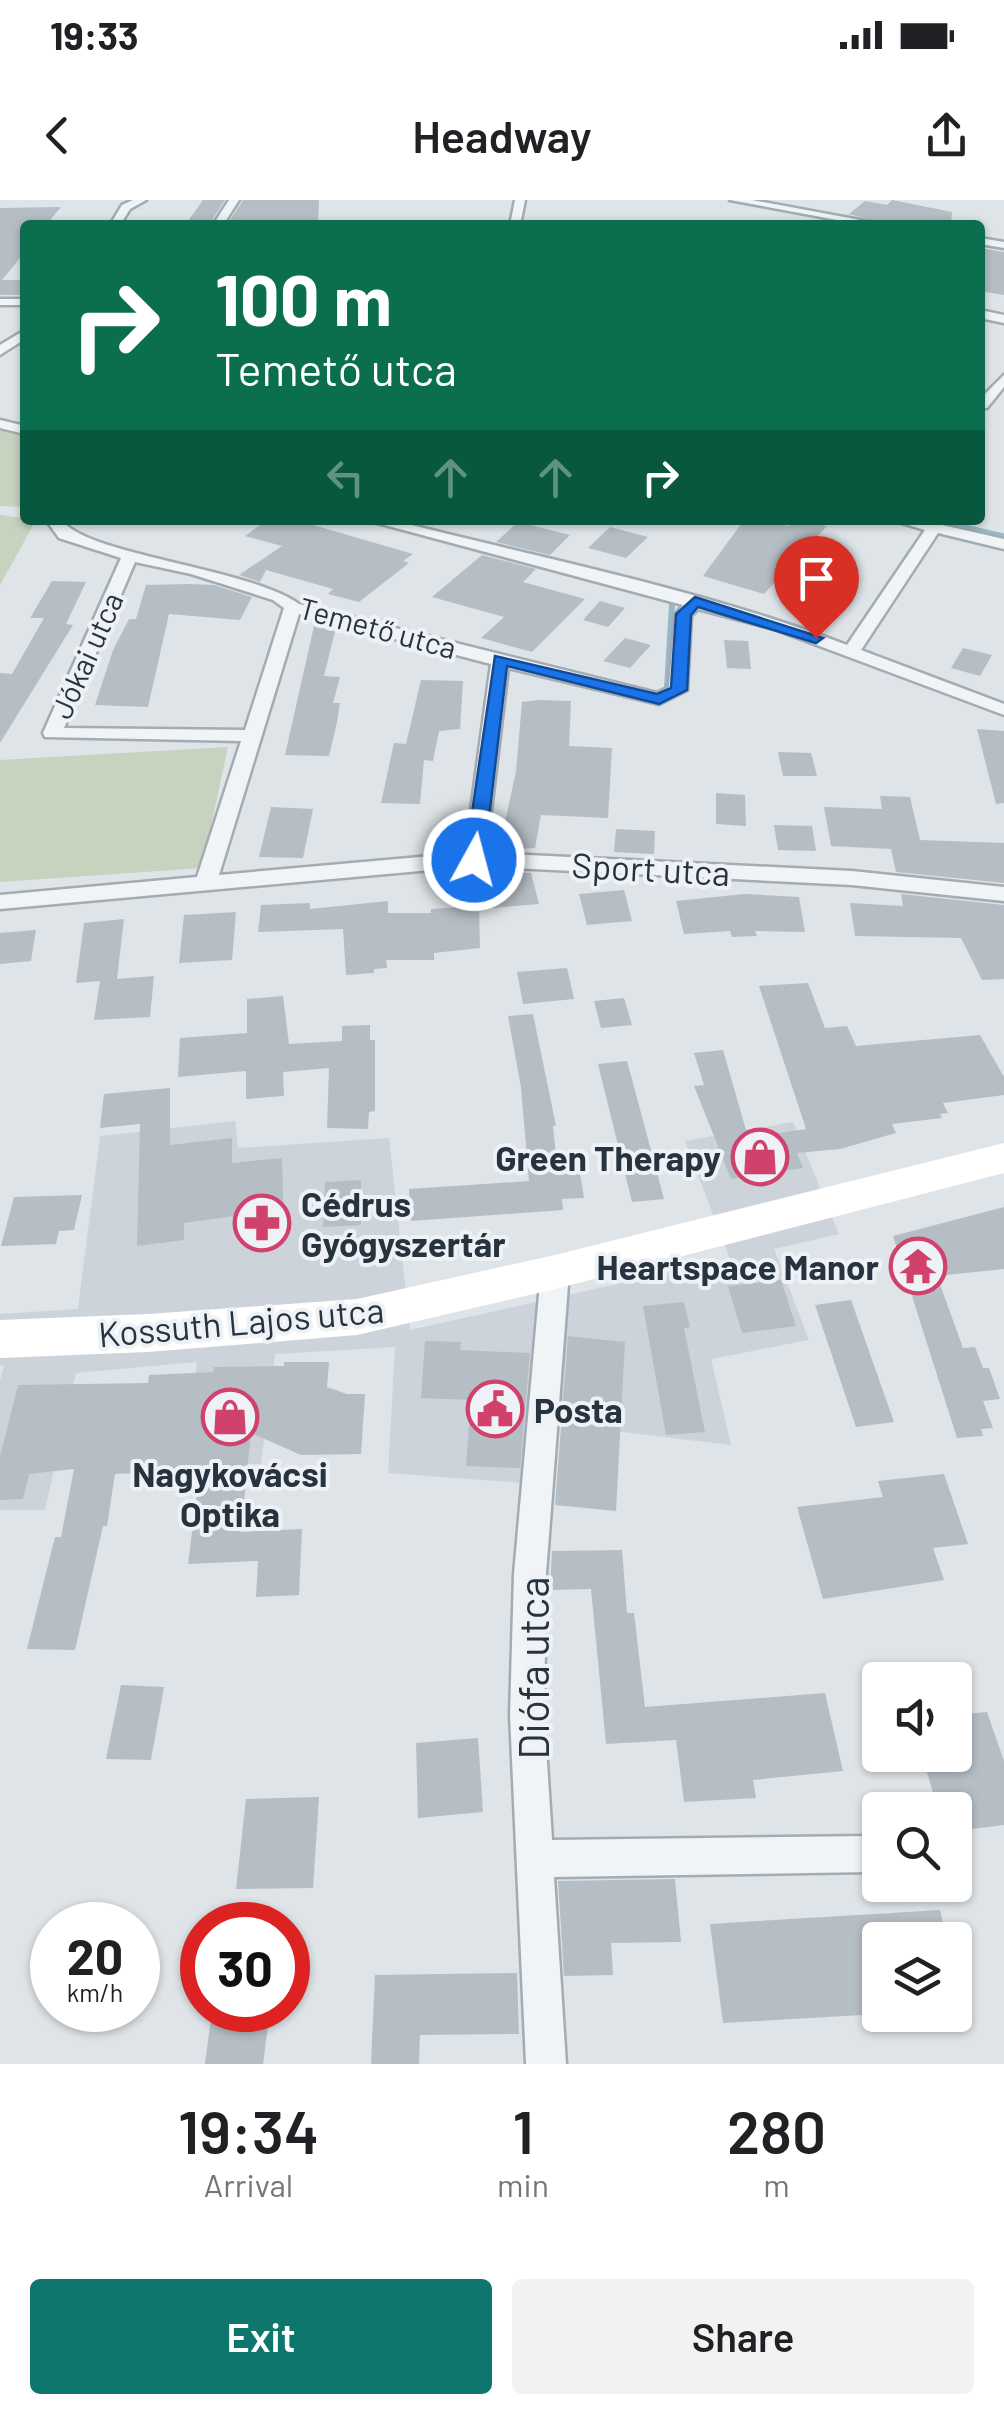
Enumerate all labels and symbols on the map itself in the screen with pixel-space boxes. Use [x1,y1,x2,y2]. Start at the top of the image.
pin [774,536,859,639]
street label: Jókai utca [42,586,130,724]
street label: Temető utca [295,589,461,665]
position arrow [422,808,526,912]
street label: Sport utca [571,843,731,893]
shop icon: Green Therapy [730,1127,790,1187]
place label: Green Therapy [495,1136,721,1178]
place label: Cédrus Gyógyszertár [301,1182,506,1264]
pharmacy icon: Cédrus Gyógyszertár [232,1193,292,1253]
temple icon: Heartspace Manor [888,1236,948,1296]
place label: Heartspace Manor [597,1245,880,1287]
street label: Kossuth Lajos utca [96,1288,386,1354]
public building icon: Posta [465,1379,525,1439]
shop icon: Nagykovácsi Optika [200,1387,260,1447]
place label: Posta [534,1388,623,1430]
place label: Nagykovácsi Optika [132,1452,328,1534]
street label: Diófa utca [507,1576,557,1760]
speed limit sign: 30 [180,1902,310,2032]

